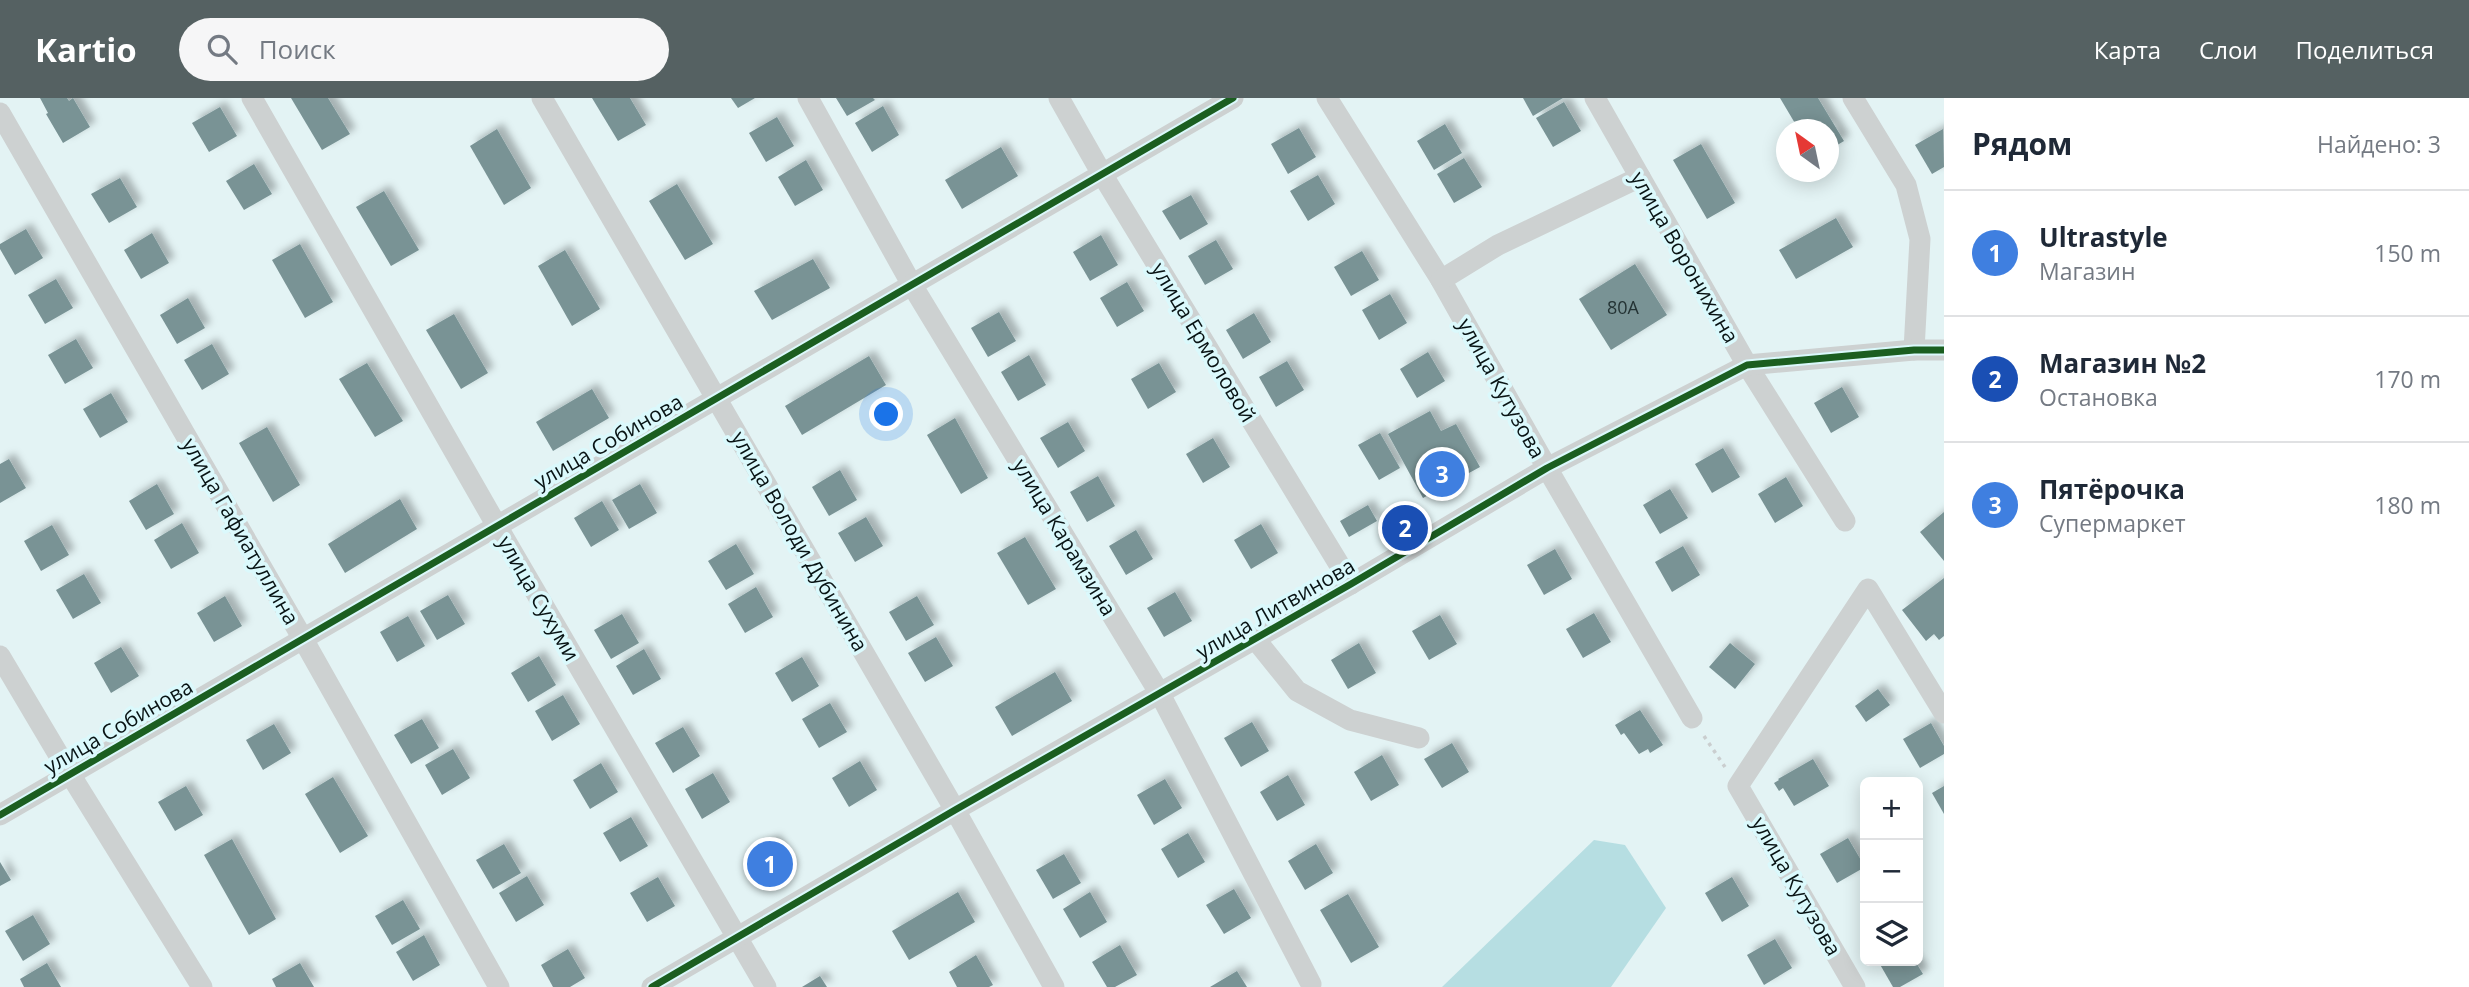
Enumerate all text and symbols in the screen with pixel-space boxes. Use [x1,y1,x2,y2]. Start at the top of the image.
search box [179,18,669,81]
text: Kartio [35,27,137,72]
icon: search [203,30,241,68]
text: Поиск [259,31,336,67]
text: Карта [2094,33,2161,66]
text: Слои [2199,33,2258,66]
text: Поделиться [2296,33,2434,66]
north arrow [1776,119,1839,182]
text: Рядом [1972,123,2072,164]
text: Найдено: 3 [2317,128,2441,160]
street label: улица Воронихина [1624,166,1746,348]
text: Ultrastyle [2039,219,2168,255]
text: 1 [1988,237,2002,269]
text: 150 m [2374,237,2441,269]
text: Магазин [2039,255,2135,287]
street label: улица Ермоловой [1145,257,1263,427]
house number: 80А [1607,295,1640,319]
street label: улица Кутузова [1452,313,1552,463]
text: Магазин №2 [2039,345,2206,381]
text: 2 [1988,363,2002,395]
text: 170 m [2374,363,2441,395]
text: Остановка [2039,381,2158,413]
street label: улица Собинова [528,387,688,495]
your location [869,397,903,431]
street label: улица Володи Дубинина [725,426,875,656]
street label: улица Гафиатуллина [176,432,306,630]
pin: 3 [1419,448,1465,500]
street label: улица Карамзина [1007,453,1123,621]
text: Пятёрочка [2039,471,2185,507]
text: 3 [1988,489,2002,521]
text: 180 m [2374,489,2441,521]
pin: 2 [1382,502,1428,554]
text: Супермаркет [2039,507,2186,539]
street label: улица Сухуми [492,530,586,666]
street label: улица Литвинова [1190,551,1360,665]
street label: улица Собинова [38,672,198,780]
map controls [1860,777,1923,966]
button: + [1860,777,1923,840]
street label: улица Кутузова [1746,811,1848,961]
pin: 1 [747,838,793,890]
button: − [1860,840,1923,903]
button: layers [1860,903,1923,966]

